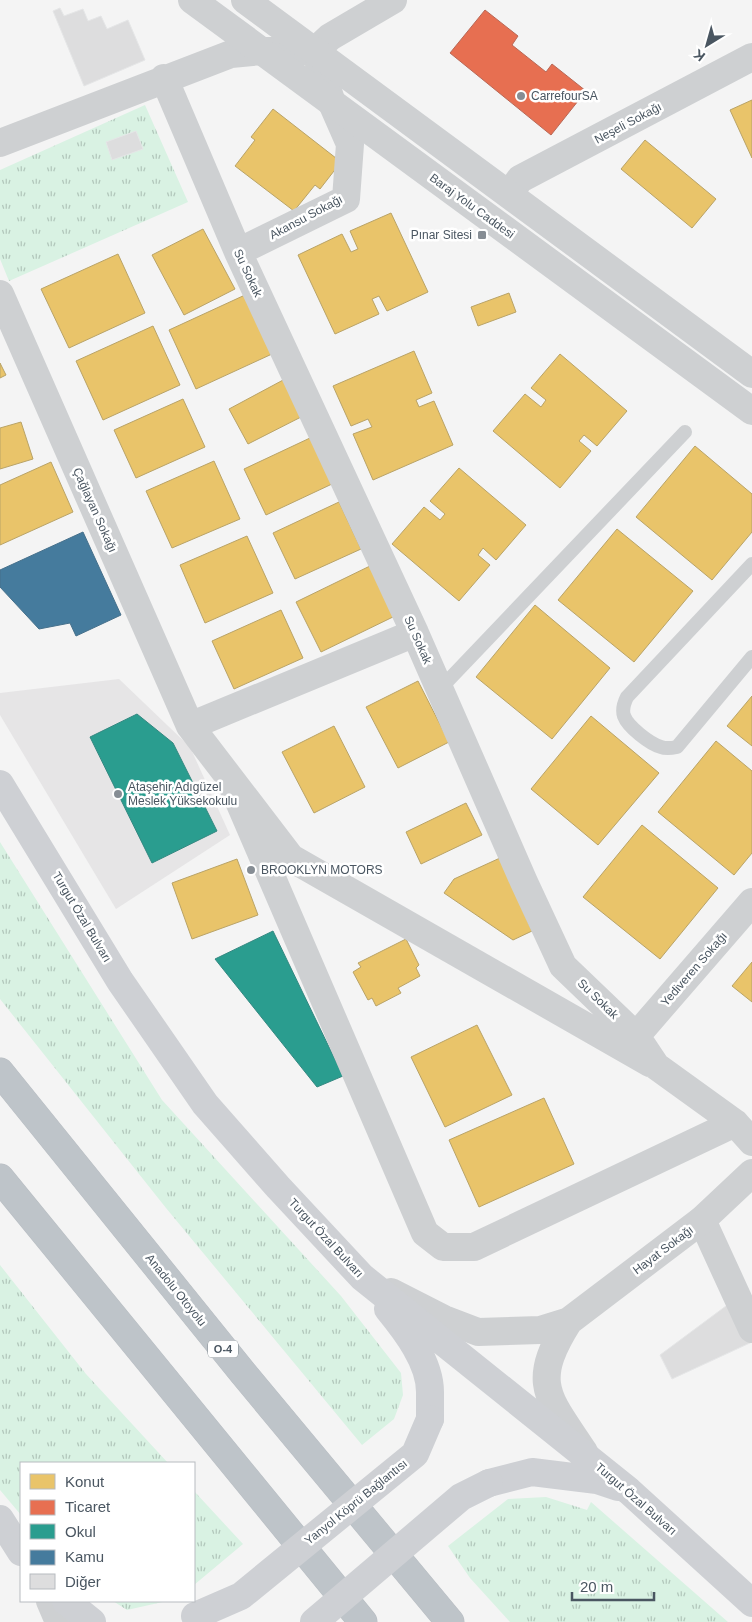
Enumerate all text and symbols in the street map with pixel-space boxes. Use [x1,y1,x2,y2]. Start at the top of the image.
north arrow [682,20,732,70]
text: K [690,46,708,65]
place label: CarrefourSA [531,89,598,103]
marker: CarrefourSA [515,90,527,102]
street label: Neşeli Sokağı [592,99,664,147]
street label: Baraj Yolu Caddesi [427,171,517,241]
street label: Akansu Sokağı [267,192,345,242]
place label: Pınar Sitesi [411,228,472,242]
marker: Pınar Sitesi [476,229,488,241]
street label: Su Sokak [231,247,266,300]
street label: Çağlayan Sokağı [70,465,120,555]
street label: Su Sokak [401,614,435,667]
place label: Ataşehir Adıgüzel Meslek Yüksekokulu [128,780,237,808]
marker: Ataşehir Adıgüzel Meslek Yüksekokulu [112,788,124,800]
place label: BROOKLYN MOTORS [261,863,383,877]
marker: BROOKLYN MOTORS [245,864,257,876]
street label: Turgut Özal Bulvarı [49,869,115,965]
street label: Yediveren Sokağı [658,929,730,1009]
street label: Su Sokak [575,976,622,1023]
street label: Turgut Özal Bulvarı [286,1196,366,1280]
street label: Hayat Sokağı [630,1223,696,1277]
street label: Anadolu Otoyolu [143,1251,209,1329]
road number: O-4 [208,1340,238,1358]
street label: Yanyol Köprü Bağlantısı [302,1456,410,1548]
street label: Turgut Özal Bulvarı [593,1460,679,1538]
legend [20,1462,195,1602]
text: Konut [65,1473,105,1490]
text: Ticaret [65,1498,111,1515]
text: Okul [65,1523,96,1540]
text: Kamu [65,1548,104,1565]
scale bar [572,1570,654,1602]
text: Diğer [65,1573,101,1590]
text: 20 m [580,1578,613,1595]

